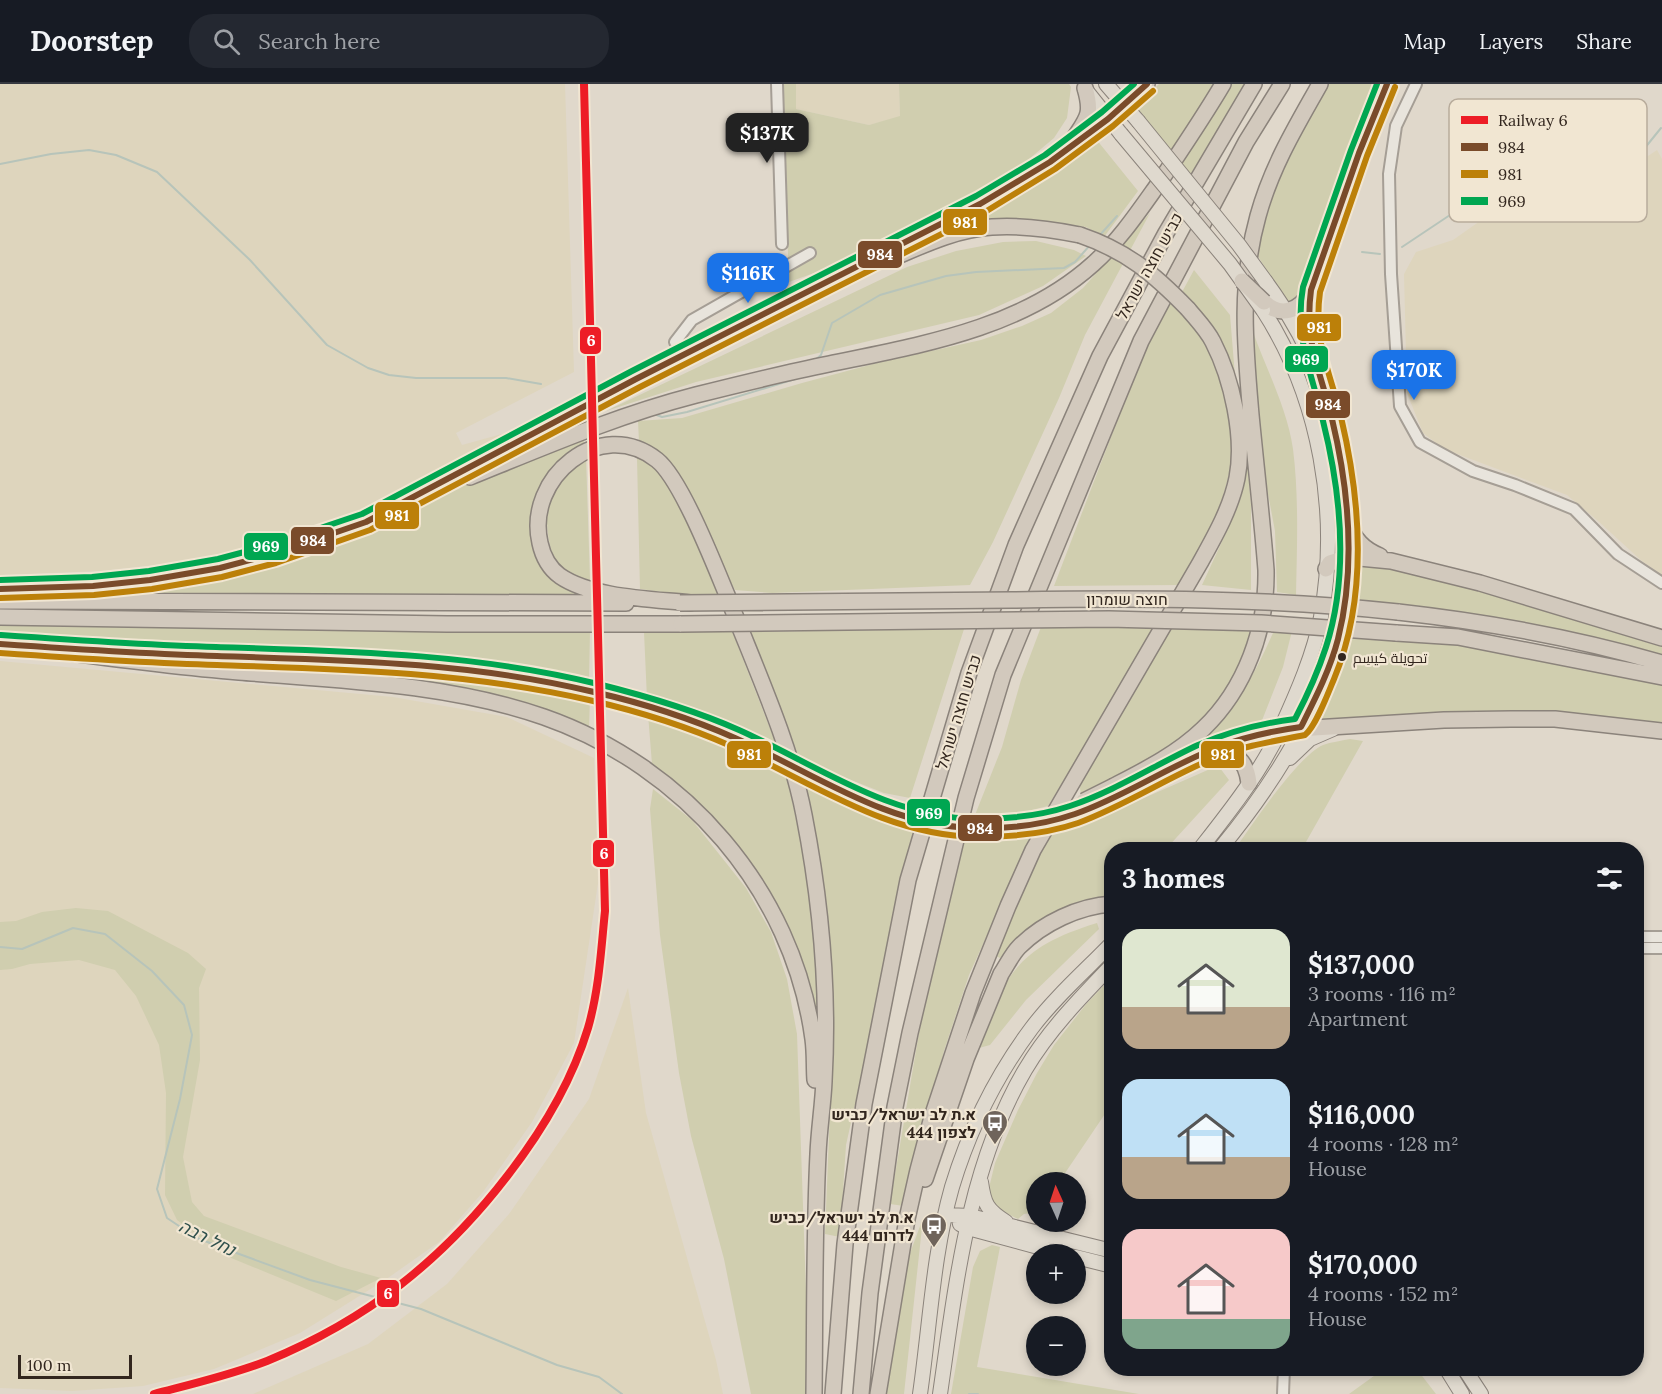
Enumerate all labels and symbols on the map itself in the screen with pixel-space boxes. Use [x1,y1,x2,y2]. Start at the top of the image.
legend [1449,99,1647,222]
text: Railway 6 [1498,110,1568,130]
pin: $137K [725,113,809,164]
text: 984 [1498,137,1525,157]
text: 981 [1498,164,1522,184]
text: 969 [1498,191,1526,211]
line badge: 981 [942,208,988,236]
street label: כביש חוצה ישראל [1111,209,1187,323]
text: 981 [953,212,977,232]
line badge: 984 [857,240,903,269]
text: 984 [866,244,894,264]
pin: $116K [706,253,790,304]
line badge: 981 [1296,313,1342,342]
text: 981 [1307,317,1331,337]
line badge: 6 [579,326,602,355]
text: 6 [586,330,596,350]
line badge: 969 [1284,345,1329,373]
text: 969 [1292,349,1320,369]
pin: $170K [1372,350,1456,401]
line badge: 984 [1305,390,1351,419]
text: 984 [1314,394,1342,414]
line badge: 981 [374,501,420,530]
text: 981 [385,505,409,525]
line badge: 984 [290,526,335,555]
text: 984 [299,530,327,550]
line badge: 969 [243,532,289,561]
text: 969 [252,536,280,556]
street label: חוצה שומרון [1086,589,1168,609]
place label: تحويلة كيسِم [1353,649,1427,668]
marker: تحويلة كيسِم [1336,651,1348,663]
street label: כביש חוצה ישראל [931,652,985,772]
line badge: 981 [726,740,772,769]
line badge: 981 [1200,740,1245,769]
text: 981 [737,744,761,764]
text: 981 [1211,744,1235,764]
line badge: 969 [906,798,951,827]
text: 969 [915,803,943,823]
line badge: 984 [957,814,1003,842]
text: 984 [966,818,994,838]
line badge: 6 [592,839,615,868]
text: 6 [599,843,609,863]
place label: א.ת לב ישראל/כביש 444 לצפון [831,1104,976,1142]
bus stop icon: א.ת לב ישראל/כביש 444 לצפון [980,1108,1010,1146]
north arrow [1026,1172,1086,1232]
place label: א.ת לב ישראל/כביש 444 לדרום [769,1207,914,1245]
bus stop icon: א.ת לב ישראל/כביש 444 לדרום [919,1211,949,1249]
water label: נחל רבה [175,1214,241,1262]
line badge: 6 [376,1279,400,1308]
text: 6 [383,1283,393,1303]
scale bar [18,1352,132,1380]

